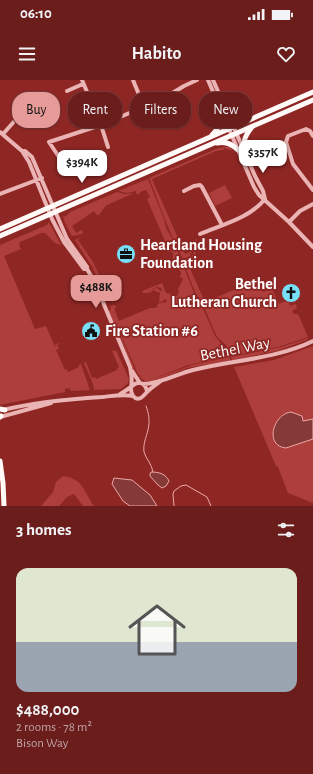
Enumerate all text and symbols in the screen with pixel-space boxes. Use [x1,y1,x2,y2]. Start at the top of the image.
text: 06:10 [20,6,52,21]
icon: menu [16,43,38,65]
icon: heart [275,43,297,65]
text: Habito [132,45,181,63]
chip: Buy [12,92,60,128]
chip: Rent [68,92,122,128]
chip: Filters [130,92,191,128]
chip: New [199,92,252,128]
pin: $357K [235,140,291,174]
text: $357K [248,146,278,159]
pin: $394K [54,150,110,184]
text: $394K [66,156,98,169]
place label: Heartland Housing Foundation [140,237,263,271]
office icon: Heartland Housing Foundation [115,243,137,265]
pin: $488K [68,275,124,309]
place label: Bethel Lutheran Church [171,276,277,310]
text: $488K [80,281,112,294]
church icon: Bethel Lutheran Church [280,282,302,304]
public building icon: Fire Station #6 [80,320,102,342]
place label: Fire Station #6 [105,323,198,339]
street label: Bethel Way [199,334,272,365]
icon: filters [275,519,297,541]
text: 3 homes [16,521,72,538]
icon: home [121,594,193,666]
text: $488,000 [16,701,79,718]
text: 2 rooms · 78 m² [16,721,92,734]
text: Bison Way [16,737,68,750]

